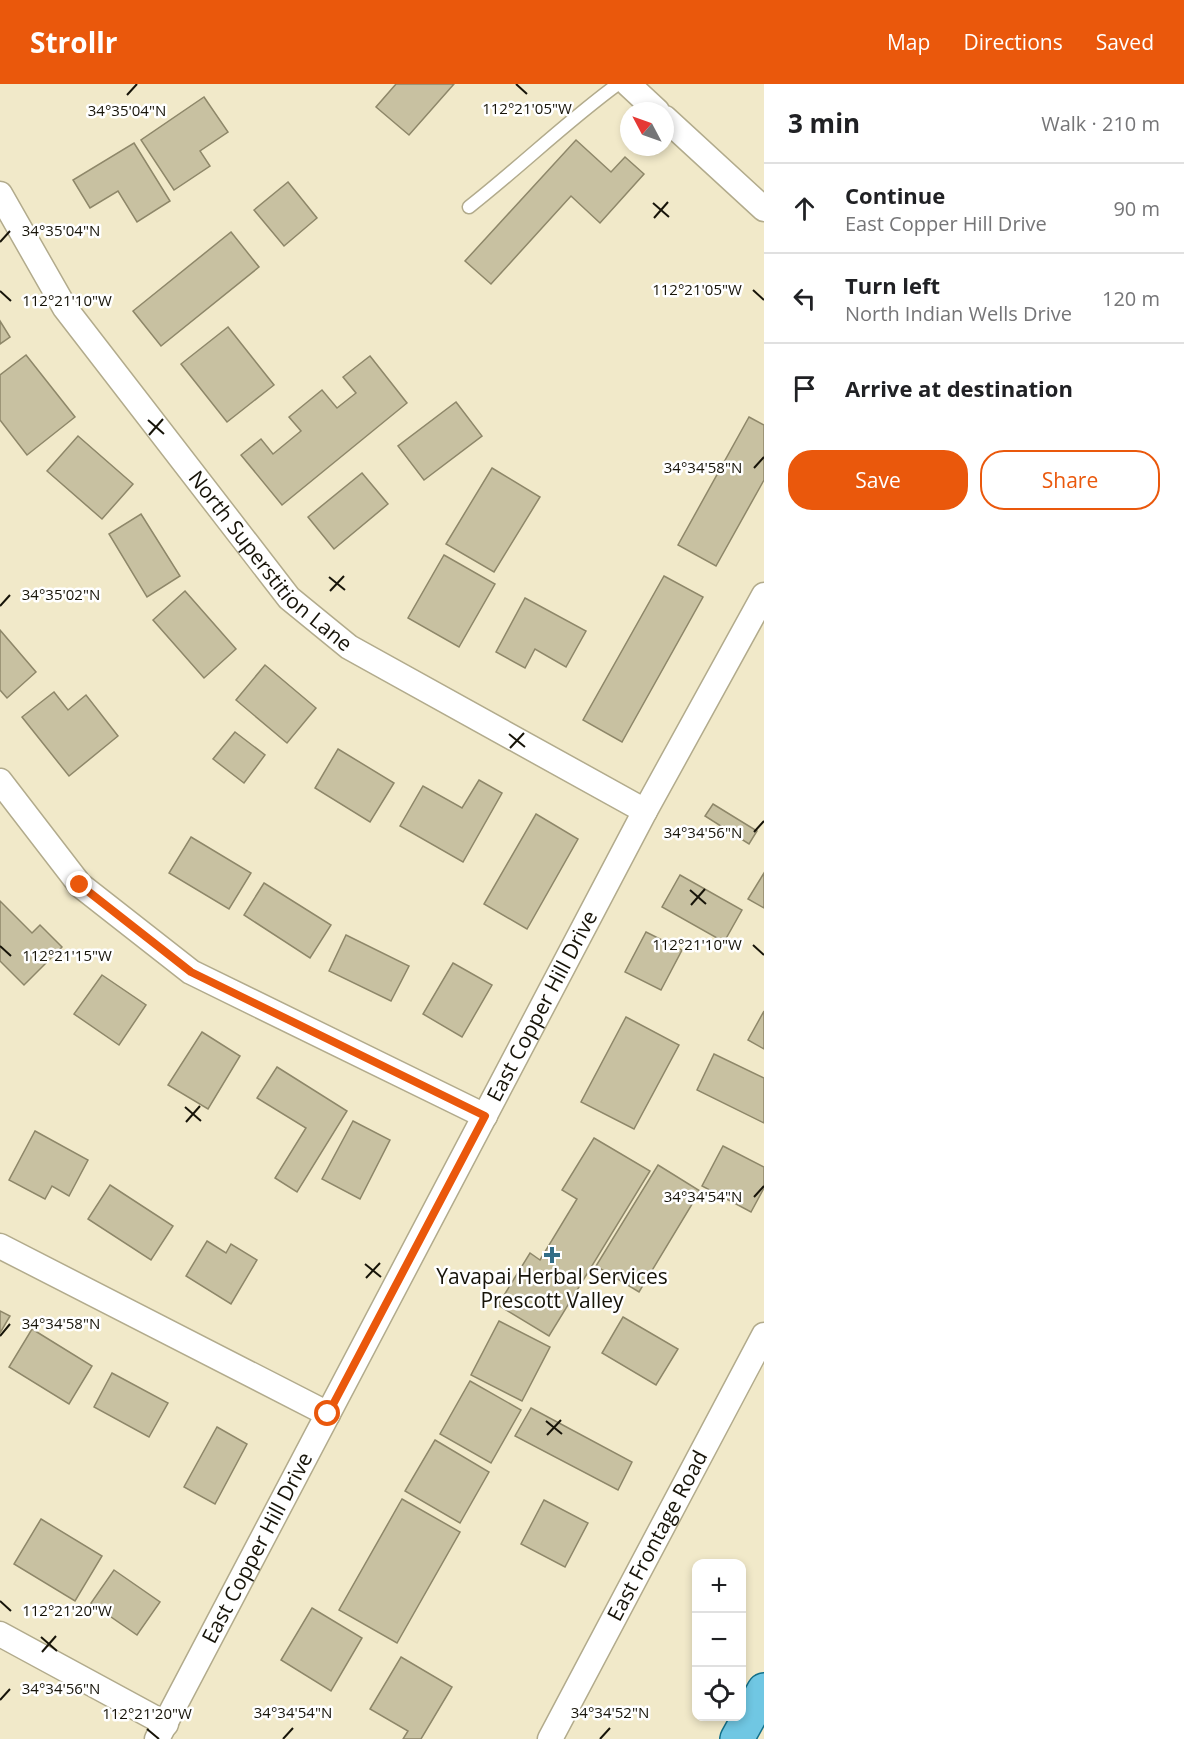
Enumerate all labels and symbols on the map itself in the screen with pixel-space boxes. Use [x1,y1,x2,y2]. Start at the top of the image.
text: 112°21'05"W [482,98,572,118]
text: 34°35'04"N [88,100,166,120]
north arrow [620,102,674,156]
text: 34°35'04"N [22,220,100,240]
text: 112°21'05"W [652,279,742,299]
text: 112°21'10"W [22,290,112,310]
text: 34°34'58"N [664,457,742,477]
street label: North Superstition Lane [183,465,359,657]
text: 34°35'02"N [22,584,100,604]
text: 34°34'56"N [664,822,742,842]
route end [66,871,92,897]
street label: East Copper Hill Drive [480,905,603,1106]
text: 112°21'10"W [652,934,742,954]
text: 112°21'15"W [22,945,112,965]
text: 34°34'54"N [664,1186,742,1206]
marker: Yavapai Herbal Services Prescott Valley [545,1248,559,1262]
place label: Yavapai Herbal Services Prescott Valley [436,1262,668,1314]
text: 34°34'58"N [22,1313,100,1333]
route start [314,1400,340,1426]
street label: East Frontage Road [600,1445,713,1625]
street label: East Copper Hill Drive [195,1447,318,1648]
text: 112°21'20"W [22,1600,112,1620]
text: 34°34'56"N [22,1678,100,1698]
text: 34°34'54"N [254,1702,332,1722]
text: 34°34'52"N [571,1702,649,1722]
text: 112°21'20"W [102,1703,192,1723]

